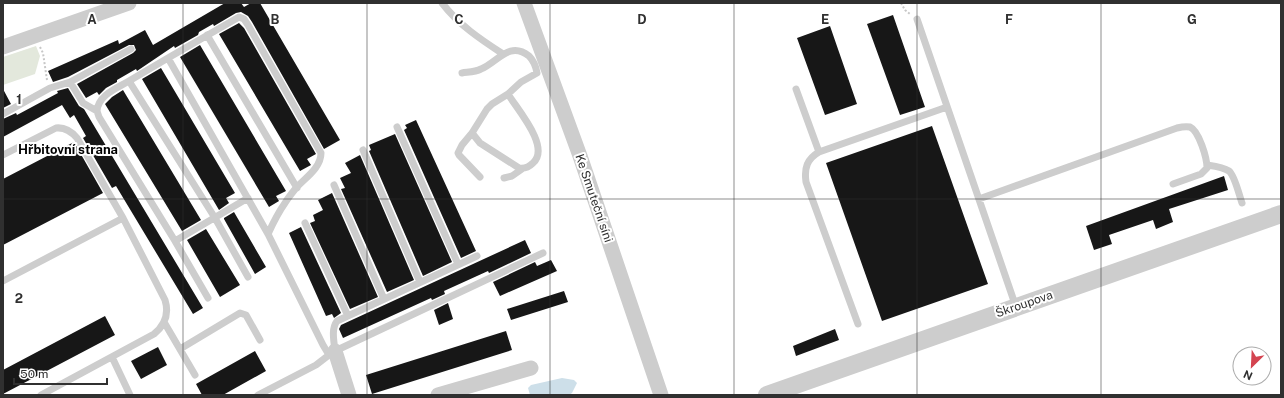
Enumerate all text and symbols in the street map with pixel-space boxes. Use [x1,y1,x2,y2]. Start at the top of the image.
text: A [87,12,97,27]
text: B [271,12,280,27]
text: C [454,12,464,27]
text: D [637,12,647,27]
text: E [821,12,829,27]
text: F [1005,12,1013,27]
text: G [1187,12,1197,27]
text: 1 [16,92,22,107]
district label: Hřbitovní strana [18,142,118,157]
street label: Ke Smuteční síni [572,152,616,244]
street label: Škroupova [994,288,1054,320]
text: 2 [15,291,23,306]
north arrow [1232,346,1272,386]
scale bar [14,360,107,386]
text: 50 m [20,367,48,381]
text: N [1242,368,1254,382]

